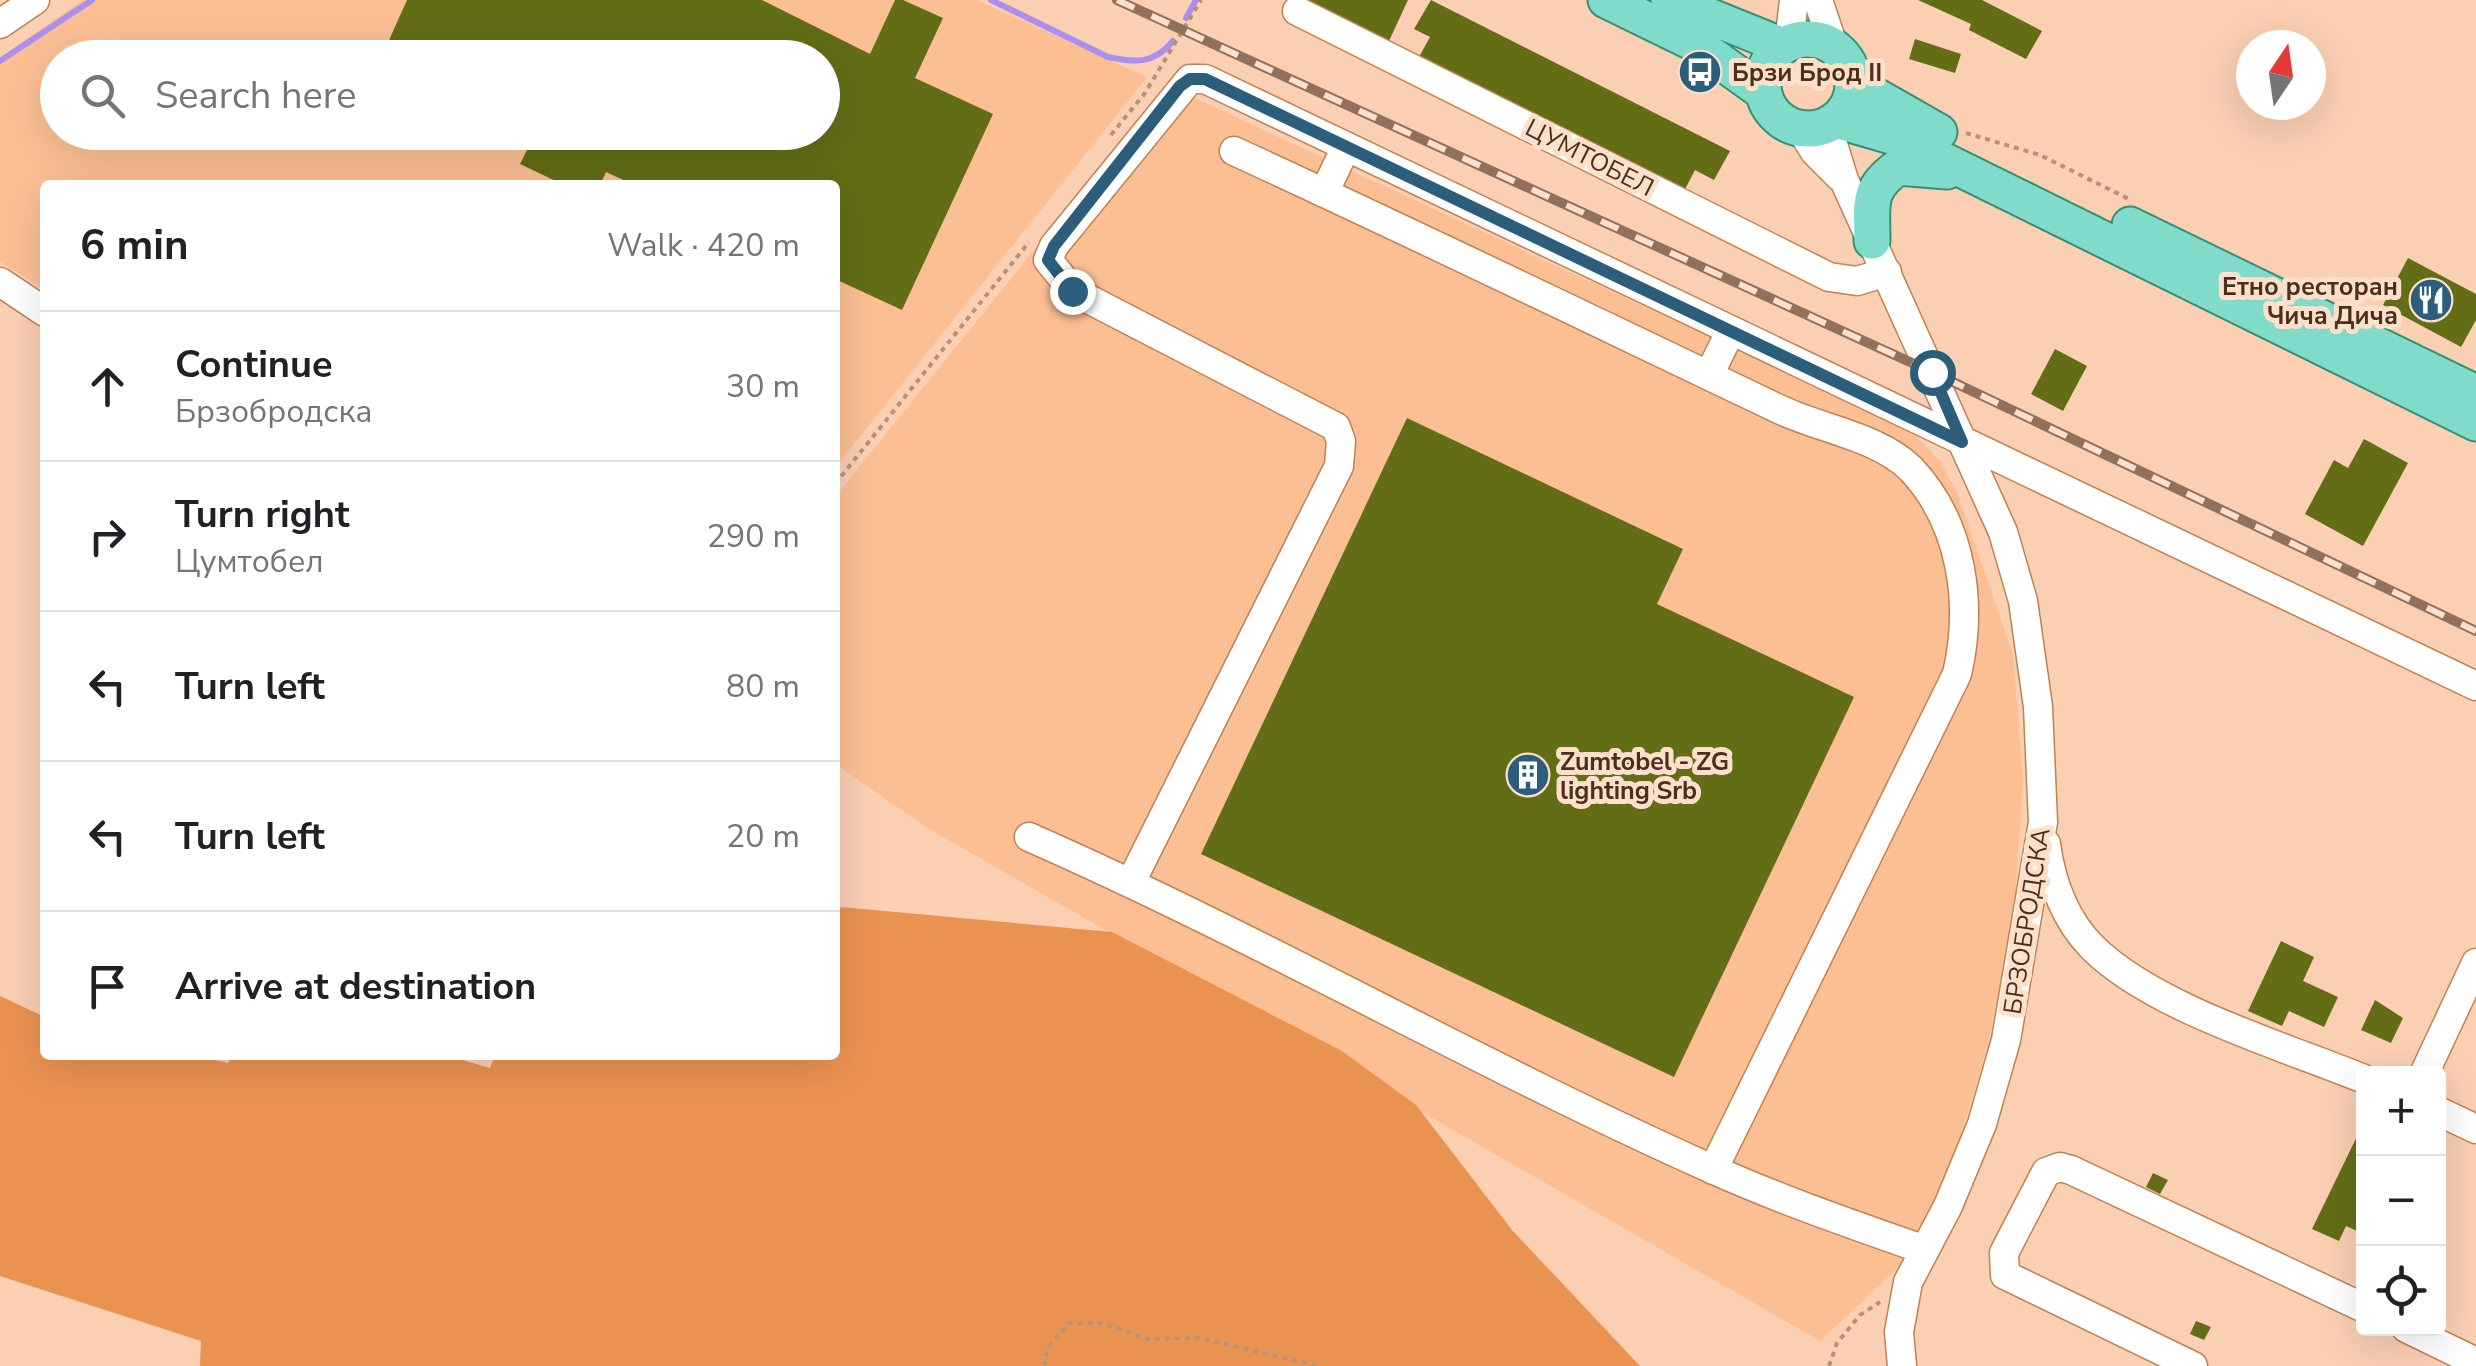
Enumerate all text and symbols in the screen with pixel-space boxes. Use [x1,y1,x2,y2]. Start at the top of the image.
north arrow [2236,30,2326,120]
search box [40,40,840,150]
bus stop icon: Брзи Брод II [1677,49,1723,95]
place label: Брзи Брод II [1732,56,1882,90]
icon: search [75,68,130,123]
text: Search here [155,70,356,121]
street label: ЦУМТОБЕЛ [1519,111,1660,205]
text: 6 min [80,217,189,274]
text: Walk · 420 m [607,224,800,267]
route end [1050,269,1096,315]
place label: Етно ресторан Чича Дича [2222,270,2398,333]
restaurant icon: Етно ресторан Чича Дича [2408,277,2454,323]
text: Continue [175,339,333,390]
route start [1910,350,1956,396]
icon: ahead [80,359,135,414]
text: 30 m [726,365,800,408]
text: Брзобродска [175,390,372,433]
text: Turn right [175,489,350,540]
icon: right [80,509,135,564]
text: 290 m [707,515,800,558]
text: Цумтобел [175,540,324,583]
icon: left [80,659,135,714]
text: Turn left [175,661,325,712]
text: 80 m [726,665,800,708]
place label: Zumtobel - ZG lighting Srb [1560,745,1729,808]
building icon: Zumtobel - ZG lighting Srb [1505,752,1551,798]
icon: left [80,809,135,864]
text: Turn left [175,811,325,862]
text: 20 m [726,815,800,858]
street label: БРЗОБРОДСКА [1995,825,2059,1017]
icon: arrive [80,959,135,1014]
text: Arrive at destination [175,961,536,1012]
map controls [2356,1066,2446,1336]
button: + [2356,1066,2446,1156]
button: − [2356,1156,2446,1246]
button: locate [2356,1246,2446,1336]

